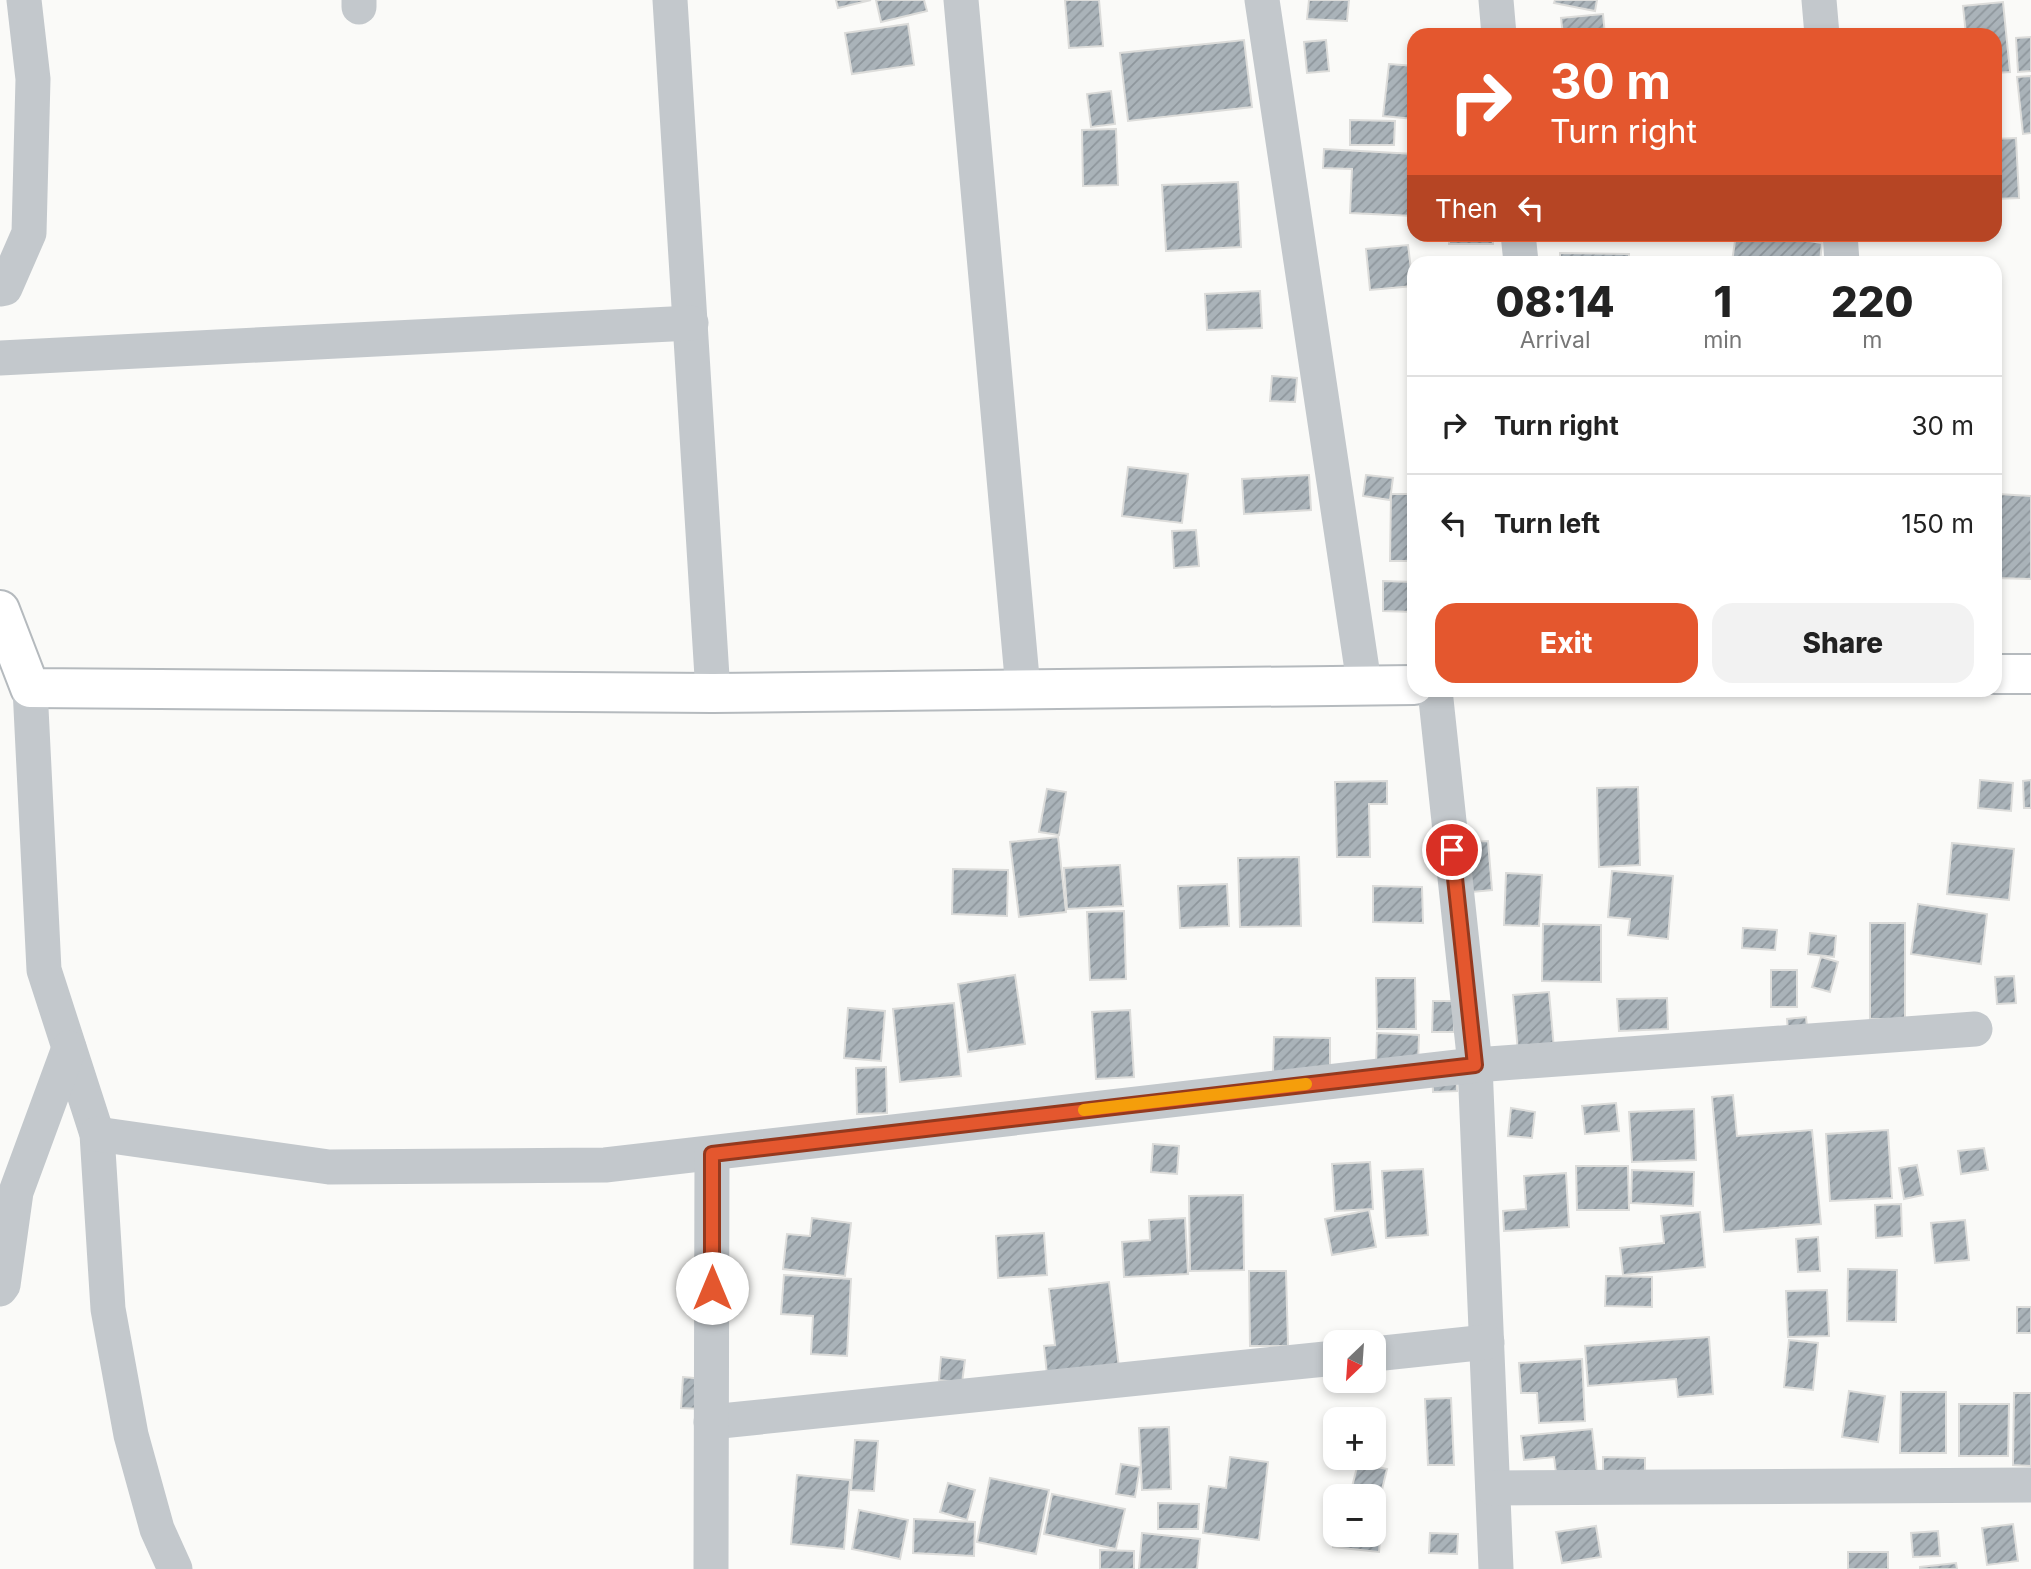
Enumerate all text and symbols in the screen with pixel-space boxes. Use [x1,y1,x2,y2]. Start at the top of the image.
text: 30 m [1550,52,1671,111]
icon: right [1435,56,1526,147]
text: Turn right [1550,112,1697,151]
icon: left [1512,189,1550,227]
text: Then [1435,193,1498,224]
text: 08:14 [1495,276,1615,327]
text: 1 [1714,276,1732,327]
text: 220 [1831,276,1914,327]
text: Arrival [1520,326,1590,354]
text: min [1703,326,1742,354]
text: m [1862,326,1882,354]
icon: right [1435,406,1473,444]
text: Turn right [1494,410,1619,441]
text: 30 m [1911,410,1974,441]
icon: left [1435,504,1473,542]
text: Turn left [1494,508,1600,539]
text: 150 m [1901,508,1974,539]
button: Exit [1435,603,1698,683]
button: Share [1712,603,1974,683]
pin [1422,820,1482,880]
icon: arrive [1433,831,1471,869]
position arrow [675,1251,749,1325]
north arrow [1323,1330,1386,1393]
map controls [1323,1330,1386,1547]
button: + [1323,1407,1386,1470]
button: − [1323,1484,1386,1547]

